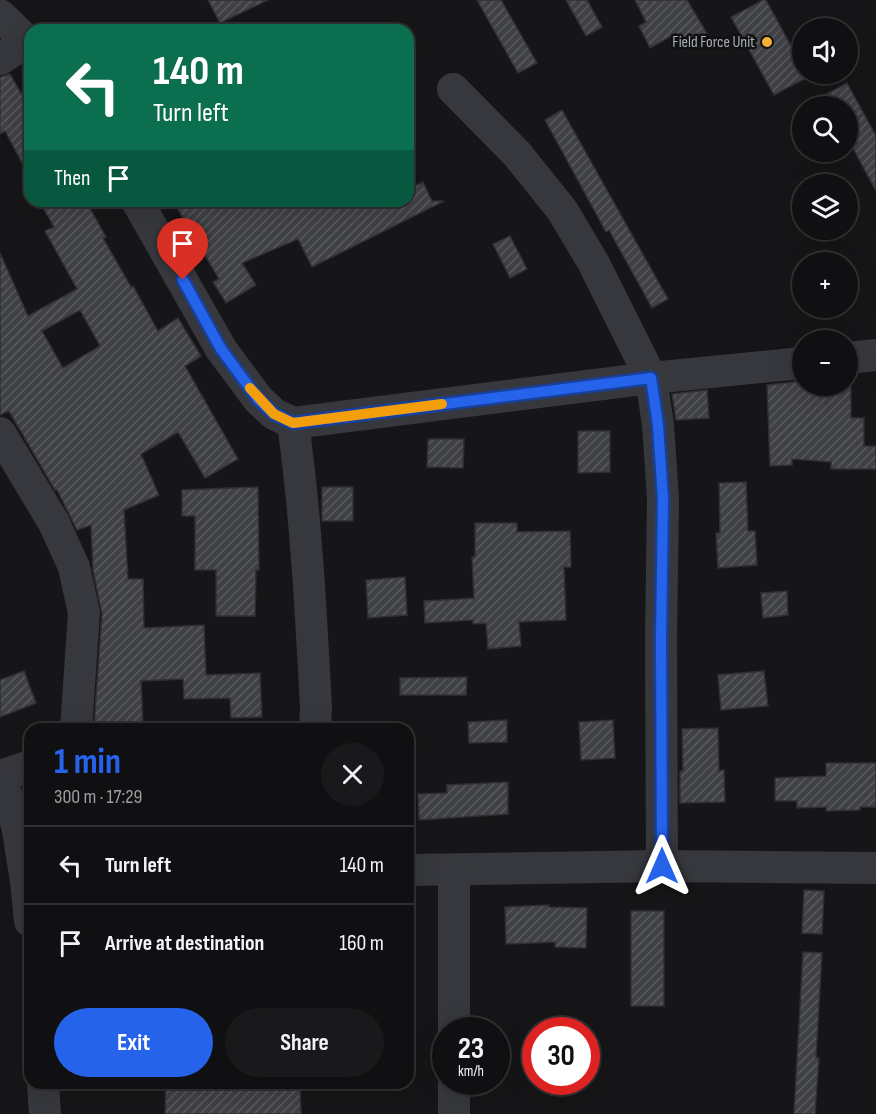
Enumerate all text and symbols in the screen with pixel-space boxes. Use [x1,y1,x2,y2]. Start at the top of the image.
map controls [792,18,858,396]
button: sound [792,18,858,84]
place label: Field Force Unit [672,33,755,52]
marker: Field Force Unit [760,35,774,49]
text: 140 m [153,46,244,97]
icon: left [54,48,132,126]
button: search [792,96,858,162]
text: Turn left [153,97,229,129]
icon: arrive [102,162,135,195]
text: Then [54,165,90,192]
button: layers [792,174,858,240]
pin [157,218,208,280]
icon: arrive [166,227,199,260]
button: + [792,252,858,318]
button: − [792,330,858,396]
text: 1 min [54,741,121,784]
button: close [321,743,384,806]
text: 300 m · 17:29 [54,785,142,809]
position arrow [630,834,694,898]
icon: left [54,849,87,882]
text: Turn left [105,852,171,879]
text: 140 m [340,852,384,879]
icon: arrive [54,927,87,960]
text: Arrive at destination [105,930,264,957]
text: 160 m [339,930,384,957]
button: Exit [54,1008,213,1077]
button: Share [225,1008,384,1077]
speed limit sign: 30 [522,1017,600,1095]
text: 23 [458,1031,484,1067]
text: km/h [458,1062,484,1081]

